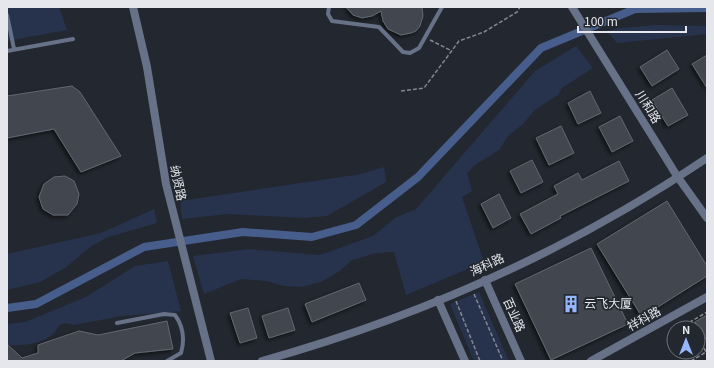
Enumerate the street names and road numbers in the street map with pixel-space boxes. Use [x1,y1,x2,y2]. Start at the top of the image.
street label: 川和路 [633,86,666,126]
street label: 纳贤路 [167,163,192,202]
street label: 海科路 [466,248,506,279]
street label: 百业路 [500,294,530,334]
street label: 祥科路 [623,302,663,334]

